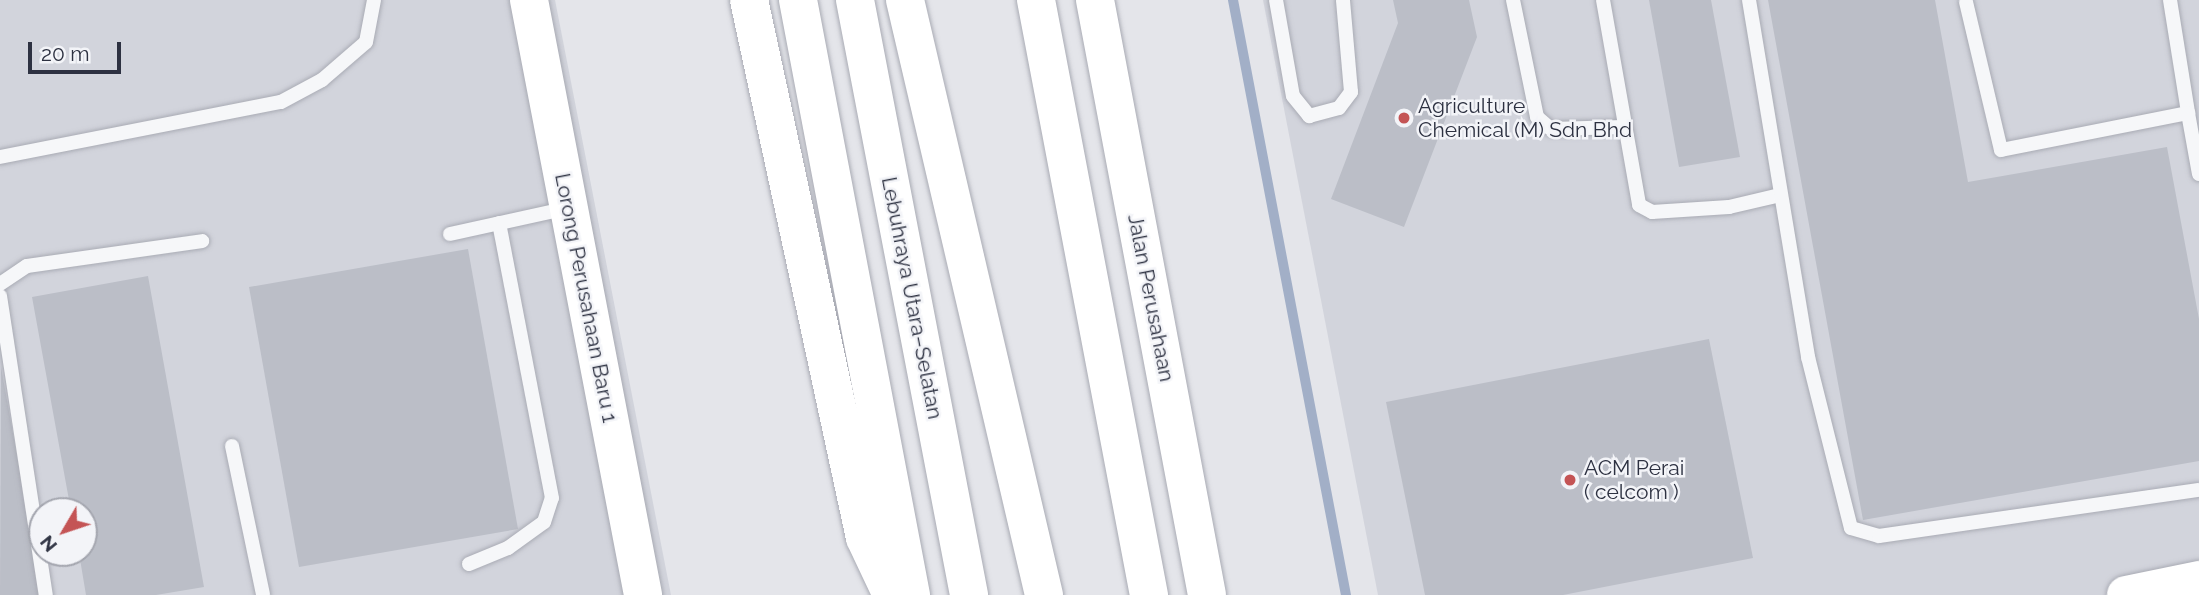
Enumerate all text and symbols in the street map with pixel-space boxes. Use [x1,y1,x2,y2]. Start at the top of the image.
scale bar [32,28,124,72]
text: 20 m [41,41,89,66]
place label: Agriculture Chemical (M) Sdn Bhd [1418,93,1633,143]
marker: Agriculture Chemical (M) Sdn Bhd [1396,110,1412,126]
street label: Lorong Perusahaan Baru 1 [549,171,623,425]
street label: Lebuhraya Utara–Selatan [876,175,948,421]
street label: Jalan Perusahaan [1122,212,1180,384]
place label: ACM Perai ( celcom ) [1584,455,1684,505]
marker: ACM Perai ( celcom ) [1562,472,1578,488]
north arrow [28,497,98,567]
text: N [35,531,61,557]

